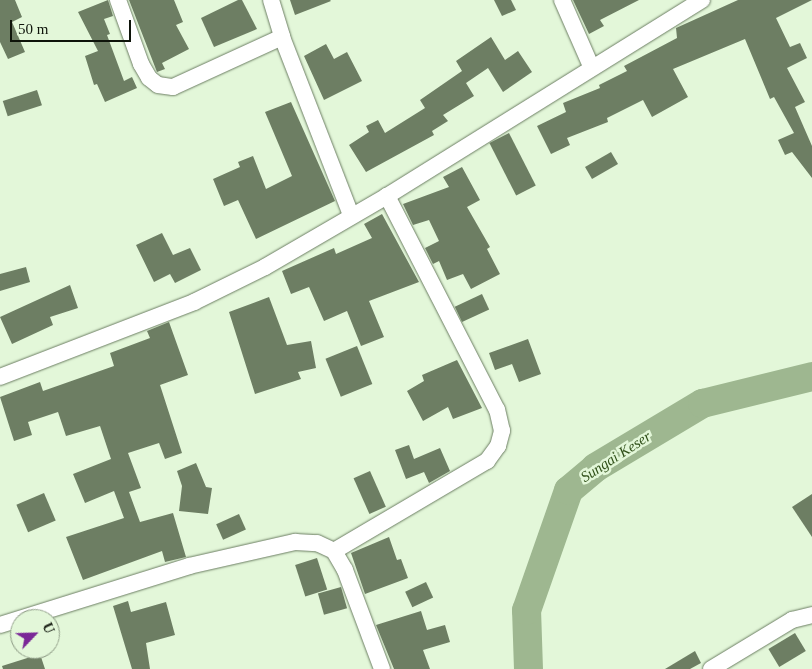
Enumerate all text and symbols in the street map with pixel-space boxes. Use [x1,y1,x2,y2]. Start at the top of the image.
scale bar [12,10,134,42]
text: 50 m [18,21,48,37]
water label: Sungai Keser [577,428,655,486]
north arrow [10,609,60,659]
text: U [39,620,57,636]

